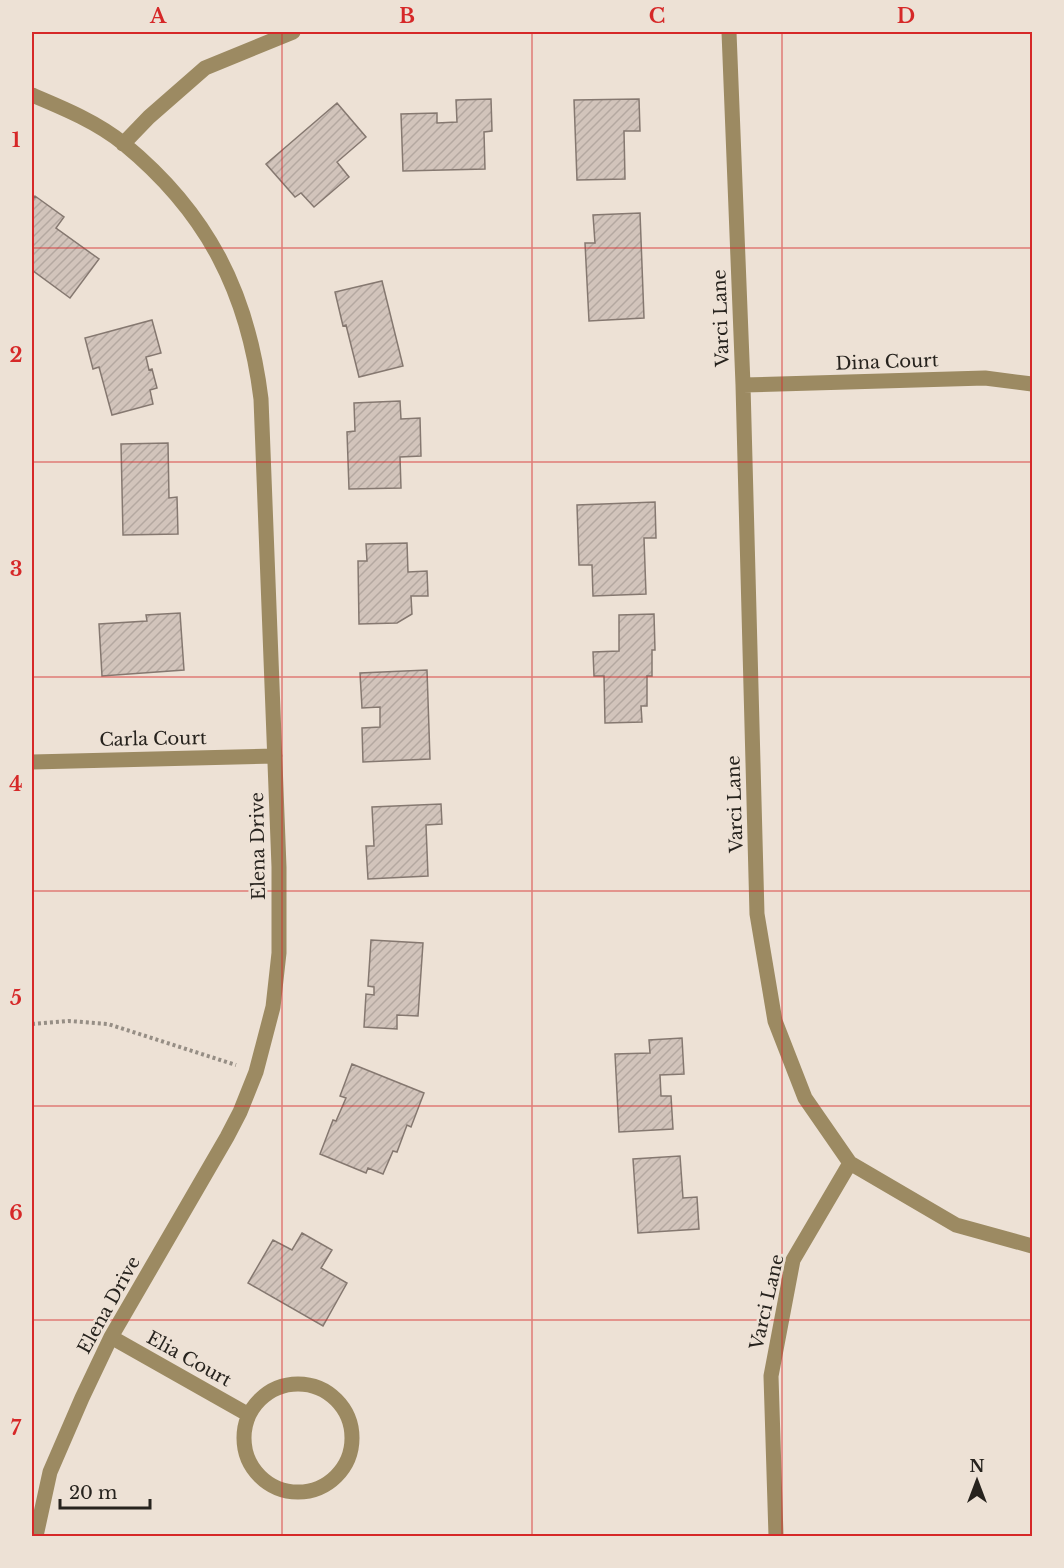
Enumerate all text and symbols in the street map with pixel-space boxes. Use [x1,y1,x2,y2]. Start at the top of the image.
text: A [149,4,167,28]
text: B [399,4,415,28]
text: C [649,4,665,28]
text: D [897,4,915,28]
text: 1 [12,128,21,152]
street label: Varci Lane [708,269,734,368]
text: 2 [9,343,23,367]
street label: Dina Court [835,349,939,375]
text: 3 [10,557,22,581]
street label: Carla Court [99,727,207,751]
street label: Varci Lane [722,755,748,854]
text: 4 [9,772,23,796]
street label: Elena Drive [246,792,270,900]
text: 5 [10,986,22,1010]
text: 6 [9,1201,23,1225]
street label: Elena Drive [73,1252,145,1358]
street label: Varci Lane [745,1252,789,1353]
street label: Elia Court [143,1327,235,1391]
text: 7 [11,1416,22,1440]
north arrow [947,1451,1007,1511]
text: N [969,1456,985,1476]
scale bar [60,1472,150,1510]
text: 20 m [69,1482,117,1504]

